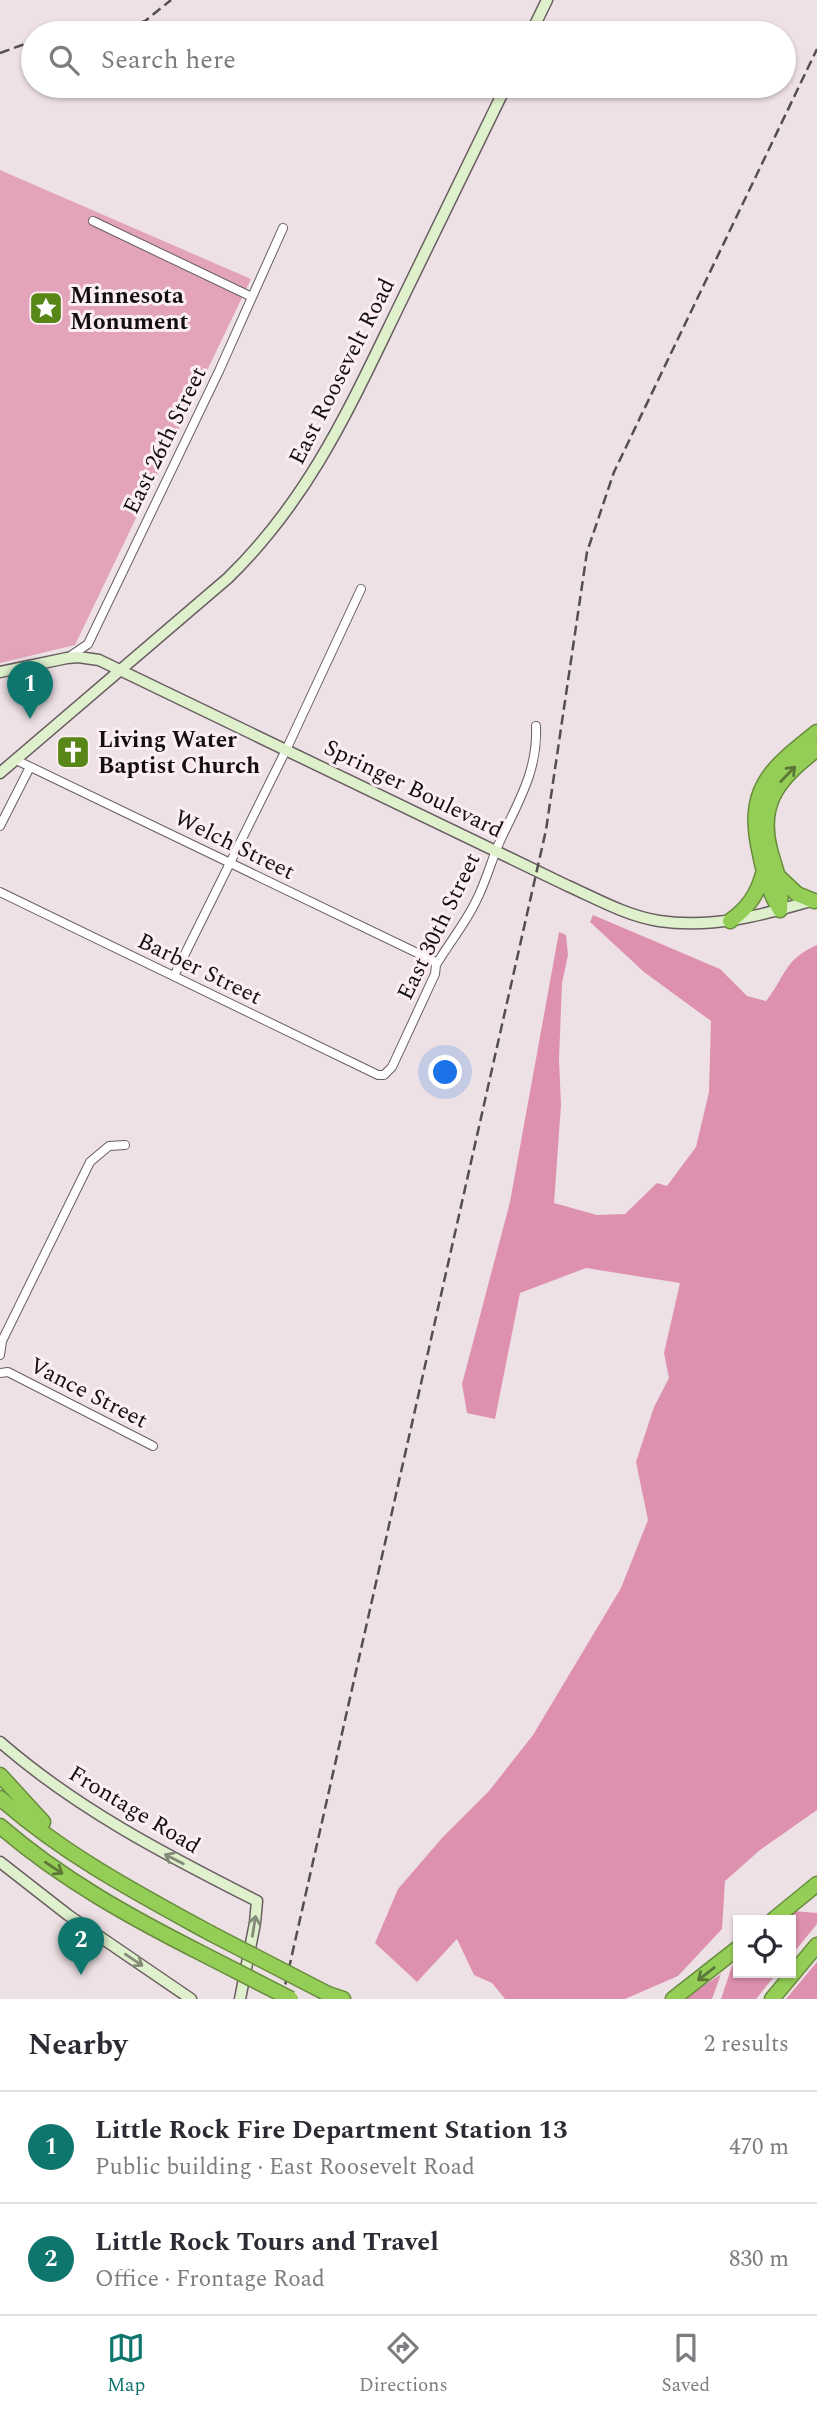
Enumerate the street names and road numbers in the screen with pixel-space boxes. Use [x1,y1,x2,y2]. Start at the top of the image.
street label: East Roosevelt Road [280,272,405,471]
street label: East 26th Street [114,361,216,520]
street label: Springer Boulevard [318,731,509,848]
street label: Welch Street [168,801,301,890]
street label: East 30th Street [388,847,490,1006]
street label: Barber Street [131,924,268,1015]
street label: Vance Street [23,1349,154,1438]
street label: Frontage Road [61,1757,207,1864]

